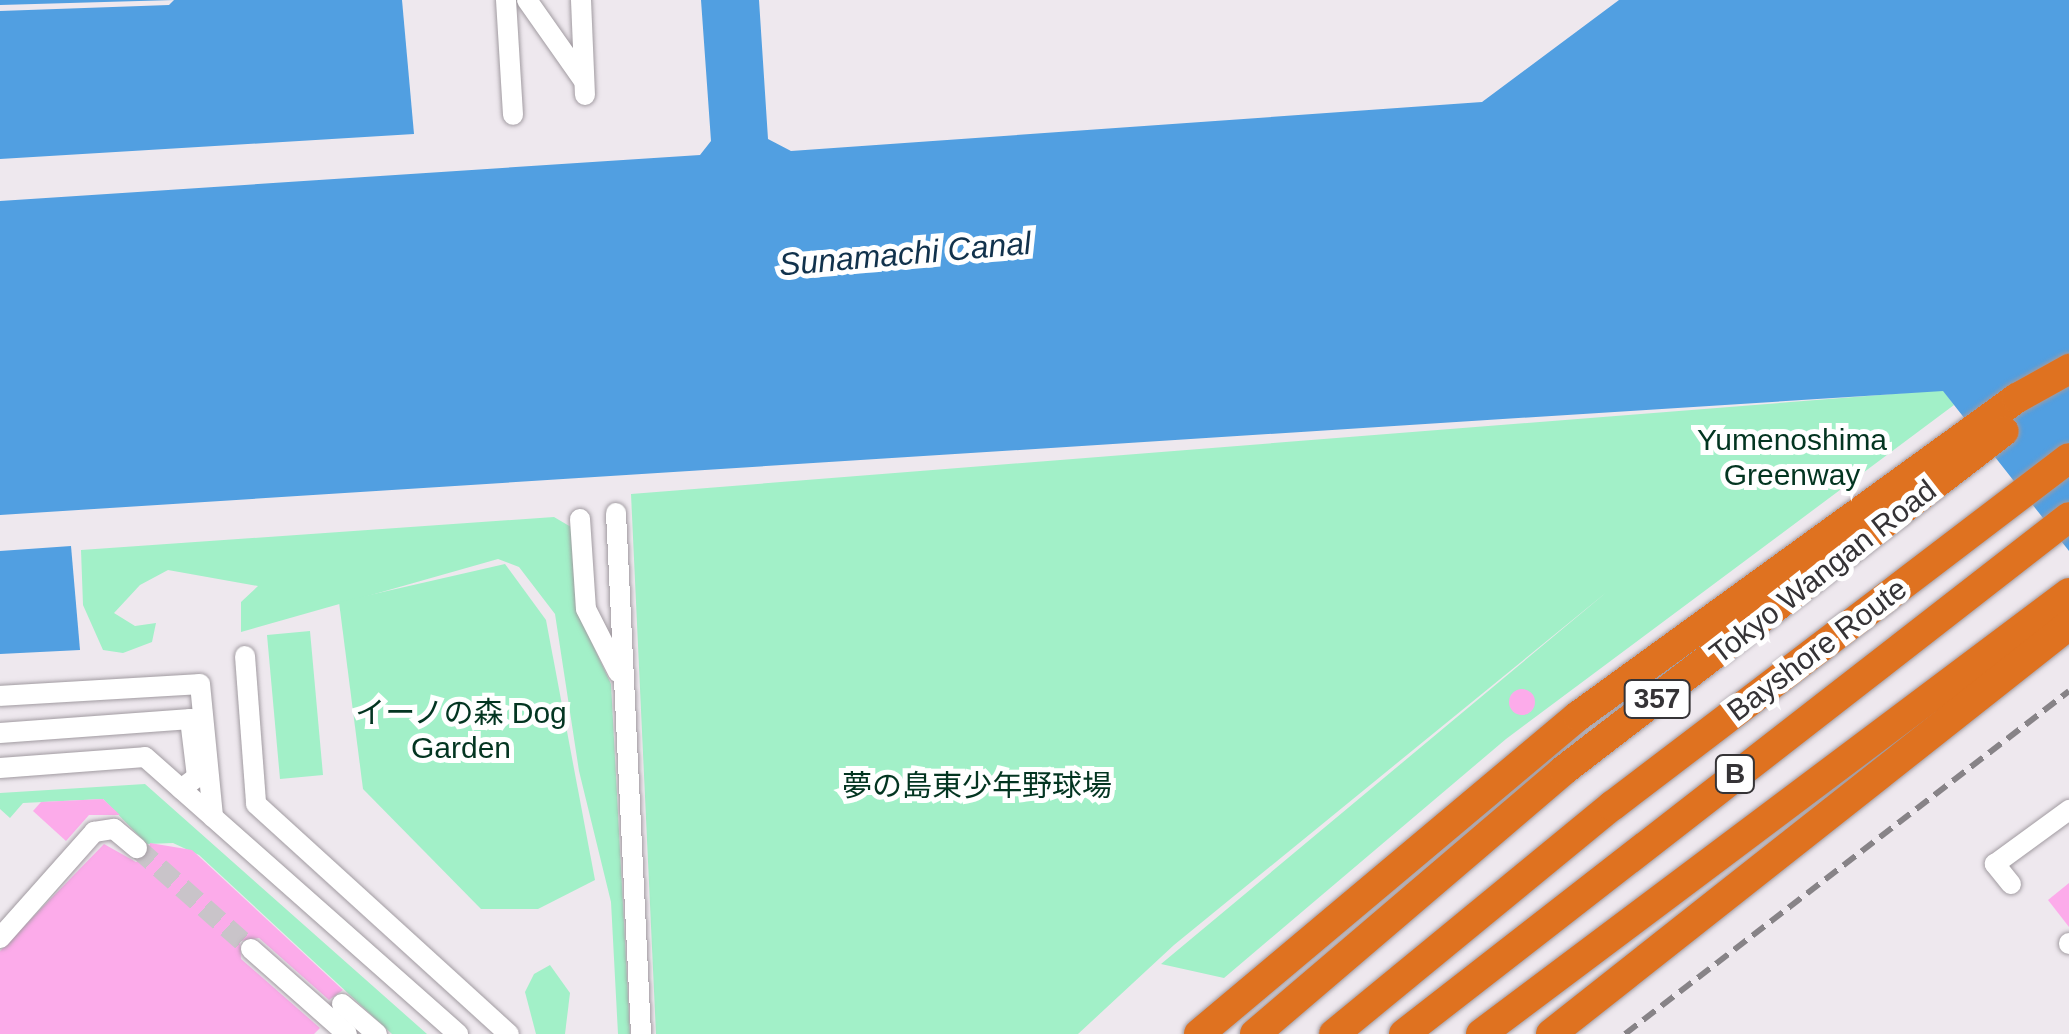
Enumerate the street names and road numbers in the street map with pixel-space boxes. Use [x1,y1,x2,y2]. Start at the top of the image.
street label: Tokyo Wangan Road [1703,472,1943,672]
street label: Bayshore Route [1720,571,1914,729]
road number: 357 [1622,676,1692,722]
road number: B [1712,751,1758,797]

